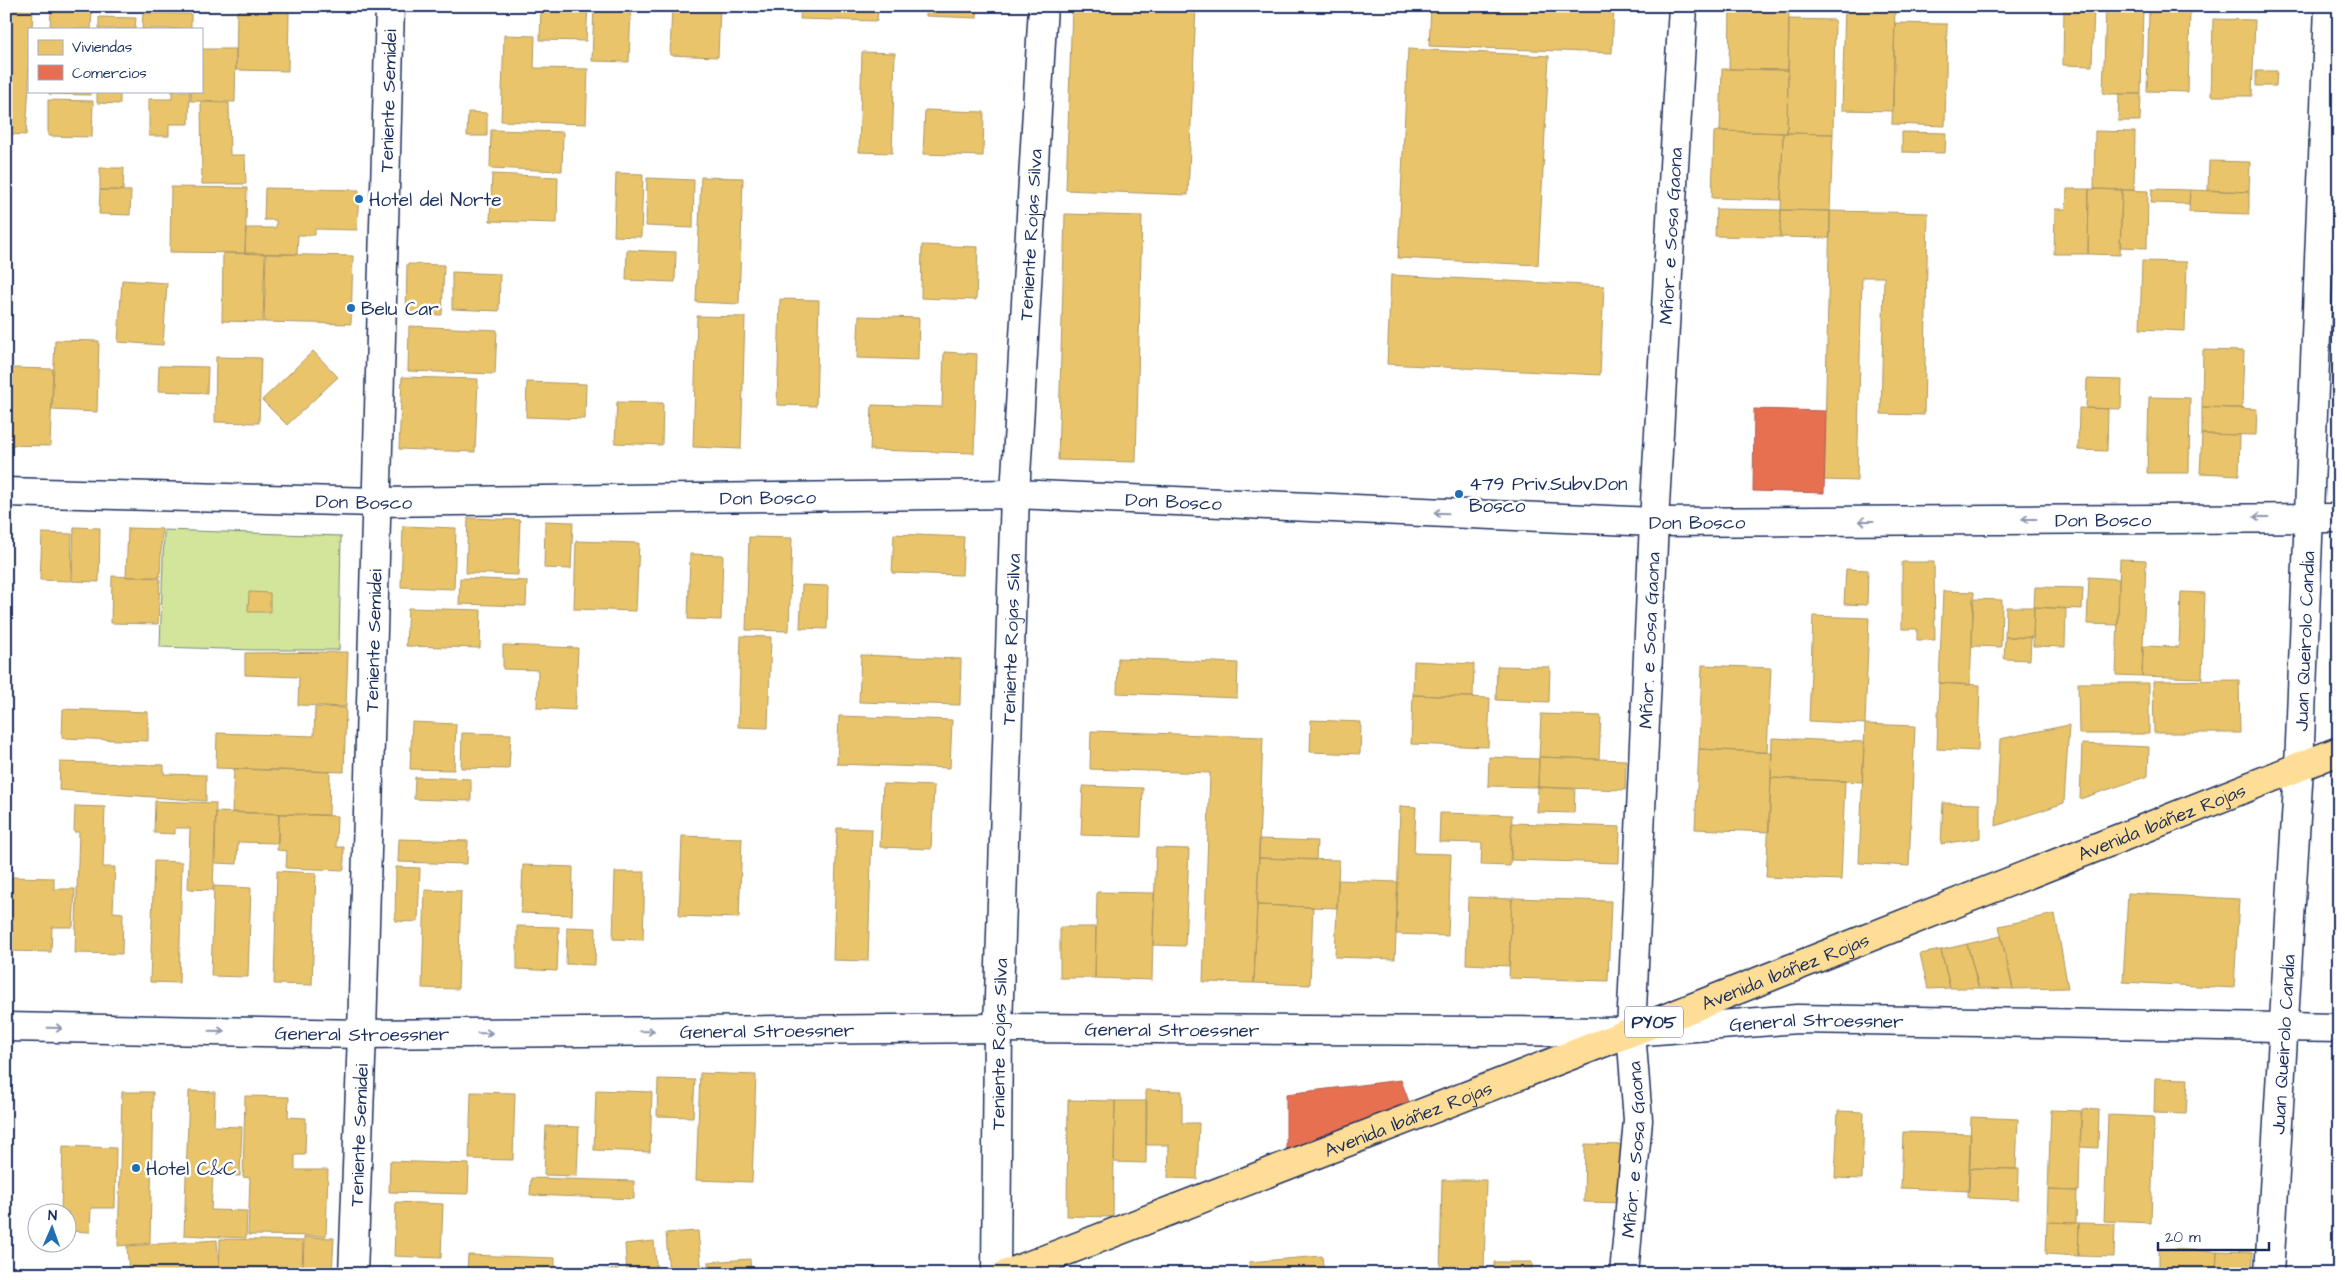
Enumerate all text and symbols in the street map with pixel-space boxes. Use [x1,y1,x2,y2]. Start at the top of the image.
legend [28,28,202,92]
street label: Teniente Semidei [373,29,404,172]
text: Viviendas [72,37,133,58]
text: Comercios [72,63,147,84]
street label: Mñor. e Sosa Gaona [1653,147,1690,325]
street label: Teniente Rojas Silva [1013,148,1050,321]
place label: Hotel del Norte [369,187,501,214]
marker: Hotel del Norte [353,193,365,205]
place label: Belu Car [361,296,439,323]
marker: Belu Car [345,302,357,314]
place label: 479 Priv.Subv.Don Bosco [1469,471,1628,520]
street label: Don Bosco [719,484,817,513]
street label: Don Bosco [1125,487,1223,518]
street label: Don Bosco [315,488,413,517]
marker: 479 Priv.Subv.Don Bosco [1453,488,1465,500]
street label: Don Bosco [2055,507,2152,535]
one-way arrow [1434,508,1450,518]
street label: Don Bosco [1649,509,1746,537]
one-way arrow [2253,512,2270,522]
one-way arrow [2021,514,2037,524]
one-way arrow [1858,516,1874,526]
street label: Juan Queirolo Candia [2288,550,2323,732]
street label: Mñor. e Sosa Gaona [1633,551,1668,729]
street label: Teniente Rojas Silva [996,553,1028,726]
street label: Teniente Semidei [359,568,390,712]
street label: Avenida Ibáñez Rojas [2074,777,2250,868]
street label: Avenida Ibáñez Rojas [1698,927,1874,1018]
street label: Juan Queirolo Candia [2265,953,2303,1135]
street label: Teniente Rojas Silva [985,957,1015,1130]
road number: PY05 [1625,1006,1683,1038]
street label: General Stroessner [1728,1007,1904,1039]
street label: General Stroessner [679,1017,855,1046]
street label: General Stroessner [1084,1017,1260,1045]
street label: General Stroessner [274,1020,450,1049]
one-way arrow [46,1023,63,1033]
one-way arrow [209,1026,225,1036]
one-way arrow [639,1026,655,1036]
one-way arrow [476,1028,493,1038]
street label: Mñor. e Sosa Gaona [1615,1060,1653,1239]
street label: Teniente Semidei [344,1063,376,1207]
street label: Avenida Ibáñez Rojas [1320,1075,1497,1165]
place label: Hotel C&C [146,1156,237,1183]
marker: Hotel C&C [130,1162,142,1174]
north arrow [28,1202,78,1252]
text: N [48,1206,57,1226]
scale bar [2158,1220,2269,1252]
text: 20 m [2165,1227,2201,1248]

